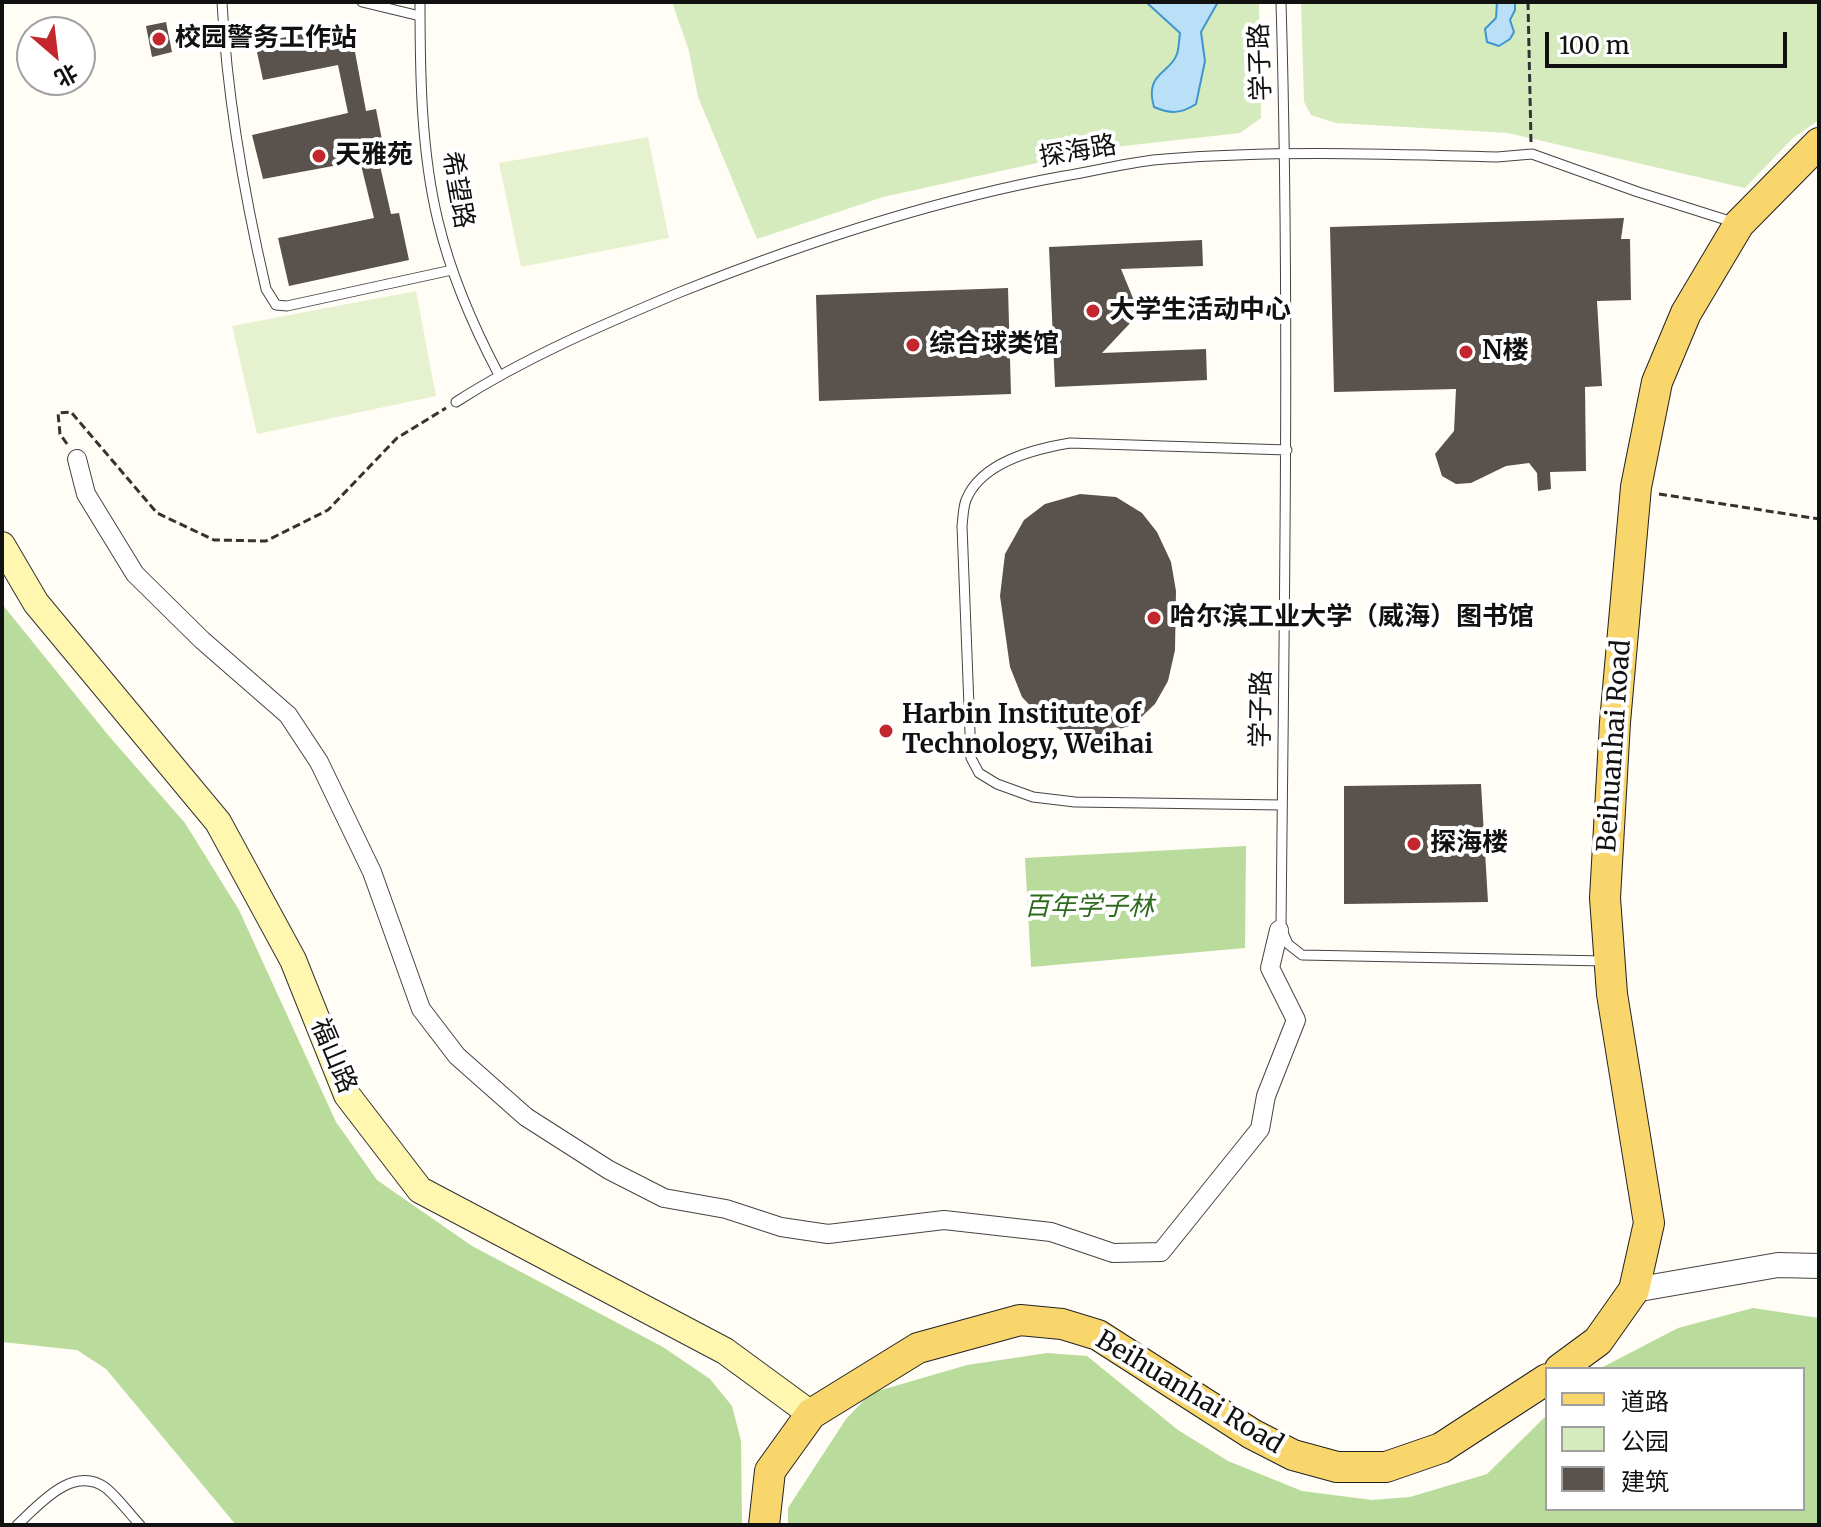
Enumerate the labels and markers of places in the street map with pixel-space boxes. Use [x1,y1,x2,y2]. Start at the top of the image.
place label: 校园警务工作站 [175,23,357,55]
marker: 校园警务工作站 [150,30,168,48]
place label: 天雅苑 [335,140,413,172]
marker: 天雅苑 [310,147,328,165]
place label: 大学生活动中心 [1109,295,1291,327]
marker: 大学生活动中心 [1084,302,1102,320]
place label: 综合球类馆 [929,329,1059,361]
marker: 综合球类馆 [904,336,922,354]
place label: N楼 [1482,336,1529,368]
marker: N楼 [1457,343,1475,361]
place label: 哈尔滨工业大学（威海）图书馆 [1170,602,1534,634]
marker: 哈尔滨工业大学（威海）图书馆 [1145,609,1163,627]
place label: Harbin Institute of Technology, Weihai [902,700,1153,762]
marker: Harbin Institute of Technology, Weihai [877,722,895,740]
place label: 探海楼 [1430,828,1508,860]
marker: 探海楼 [1405,835,1423,853]

